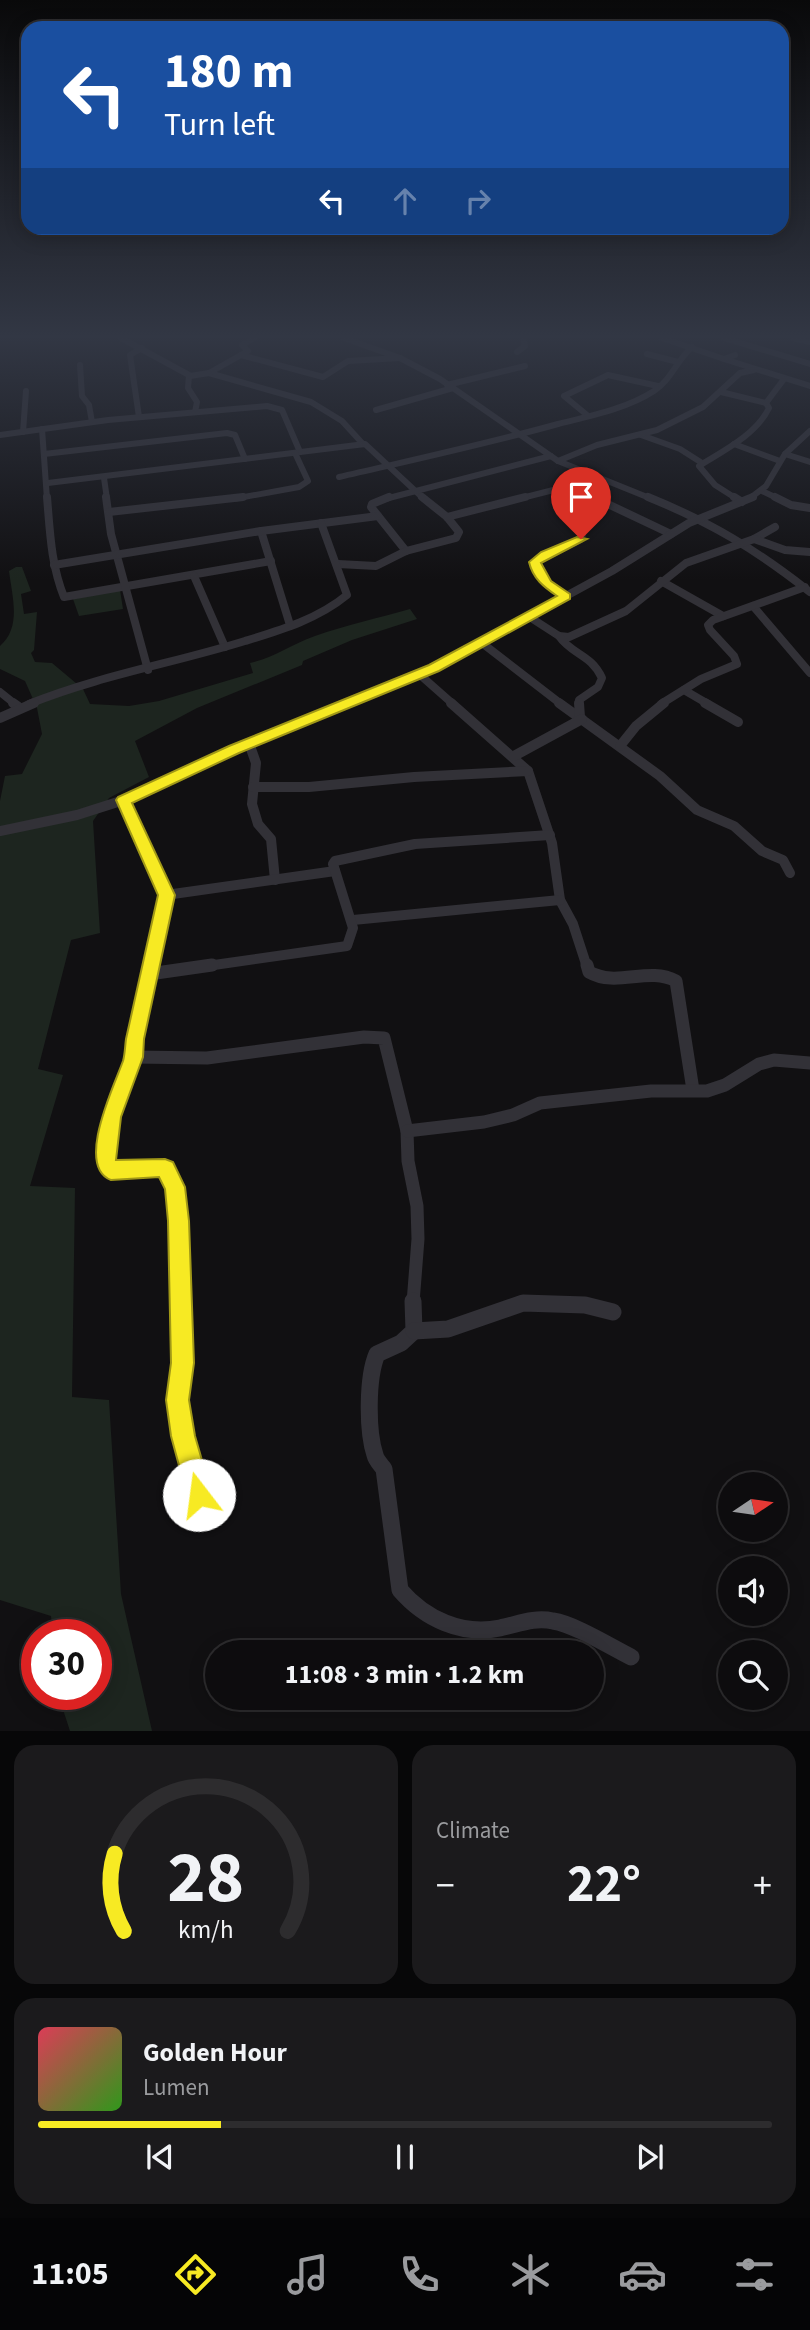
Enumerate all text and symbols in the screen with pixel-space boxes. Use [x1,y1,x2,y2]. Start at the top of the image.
text: 180 m [164,37,293,107]
icon: left [49,49,140,140]
text: Turn left [164,102,275,148]
icon: left [313,182,351,220]
icon: ahead [386,182,424,220]
icon: right [459,182,497,220]
pin [551,467,611,539]
icon: arrive [562,478,600,516]
position arrow [162,1458,236,1532]
north arrow [718,1472,788,1542]
map controls [718,1472,788,1710]
button: sound [718,1556,788,1626]
speed limit sign: 30 [21,1619,112,1710]
button: search [718,1640,788,1710]
text: 11:08 · 3 min · 1.2 km [285,1656,524,1693]
text: Climate [436,1814,510,1847]
text: 28 [168,1826,244,1930]
text: 22° [567,1848,641,1922]
text: − [436,1859,455,1913]
text: + [753,1859,772,1913]
text: km/h [178,1911,234,1947]
text: Golden Hour [143,2034,287,2071]
text: Lumen [143,2071,210,2104]
icon: previous [141,2138,179,2176]
icon: pause [386,2138,424,2176]
icon: next [631,2138,669,2176]
icon: directions [171,2250,220,2299]
icon: music [283,2250,332,2299]
icon: phone [395,2250,444,2299]
icon: climate [506,2250,555,2299]
icon: car [618,2250,667,2299]
icon: filters [730,2250,779,2299]
text: 11:05 [31,2251,109,2297]

